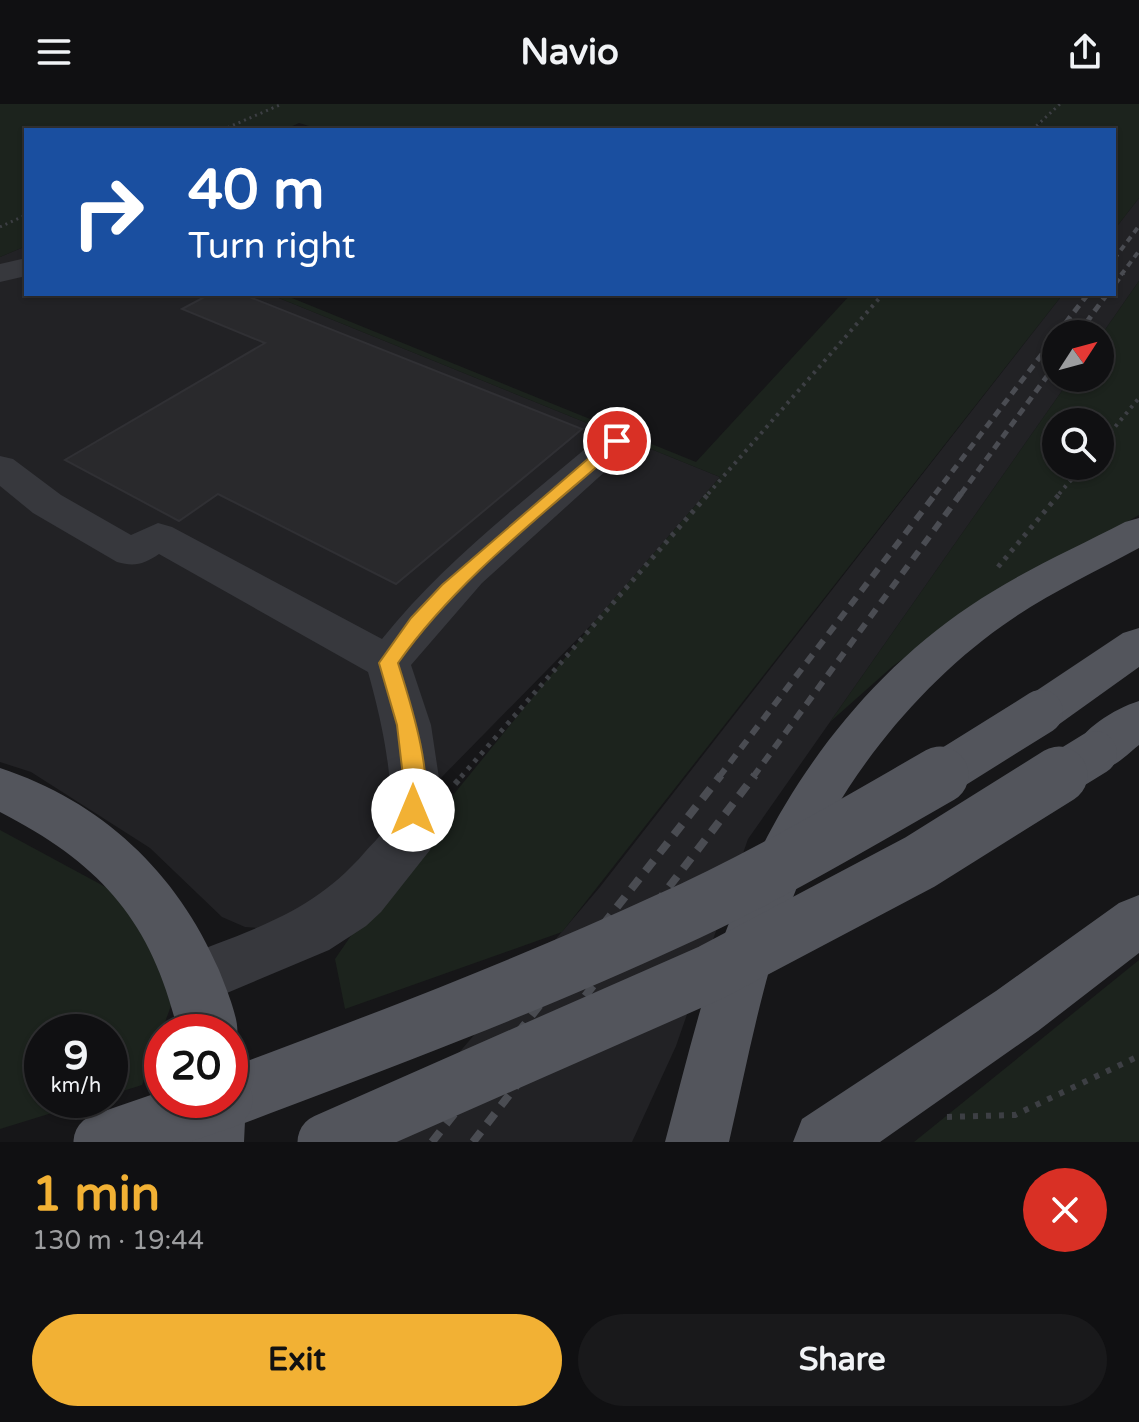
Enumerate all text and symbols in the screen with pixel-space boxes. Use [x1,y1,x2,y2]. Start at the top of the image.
icon: menu [32,30,76,74]
icon: share [1063,30,1107,74]
text: Navio [520,31,619,74]
text: 40 m [188,157,324,224]
icon: right [56,160,160,264]
text: Turn right [188,225,355,268]
north arrow [1042,320,1114,392]
map controls [1042,320,1114,480]
pin [583,407,651,475]
button: search [1042,408,1114,480]
icon: arrive [595,419,639,463]
position arrow [371,768,455,852]
speed limit sign: 20 [144,1014,248,1118]
text: 9 [63,1032,89,1080]
text: km/h [51,1074,101,1098]
text: 1 min [32,1166,160,1224]
button: close [1023,1168,1107,1252]
text: 130 m · 19:44 [32,1225,204,1256]
button: Exit [32,1314,562,1406]
button: Share [578,1314,1107,1406]

